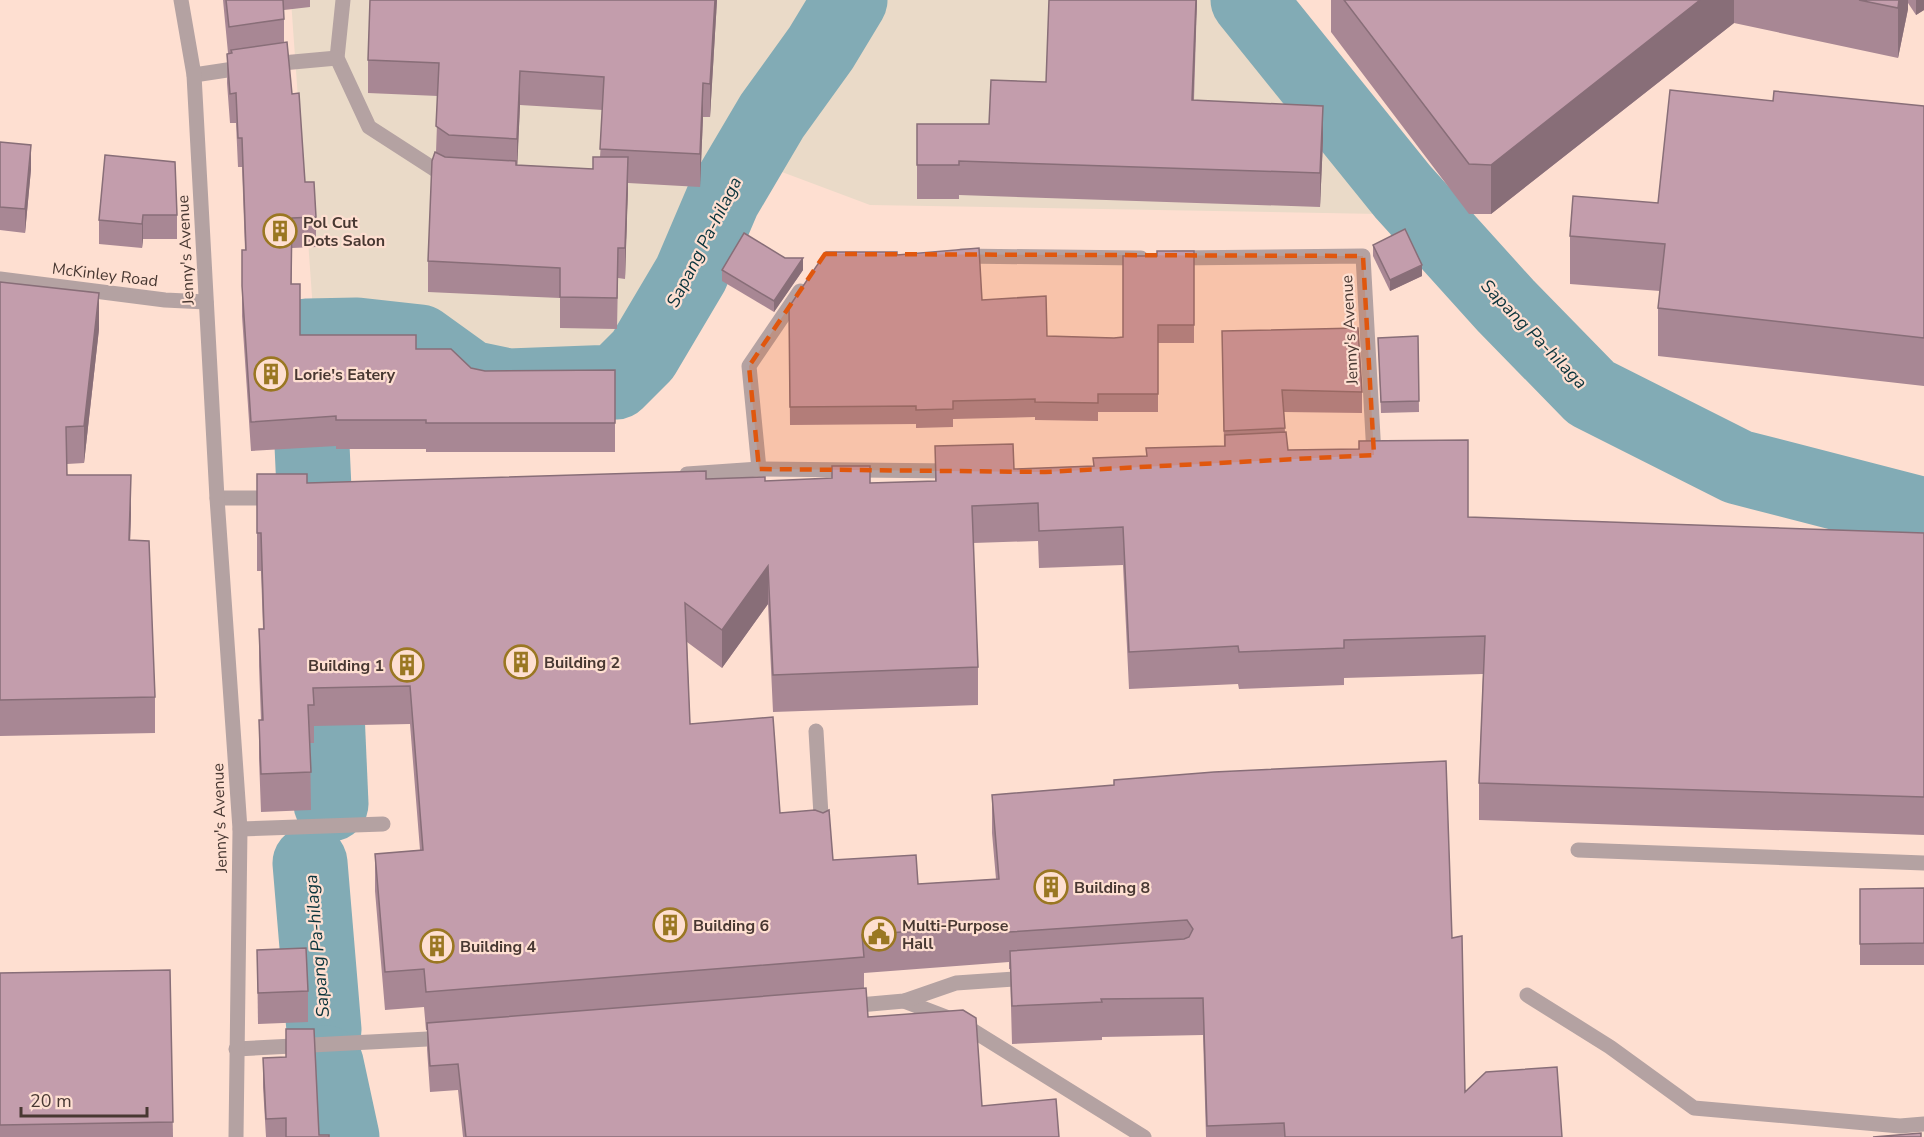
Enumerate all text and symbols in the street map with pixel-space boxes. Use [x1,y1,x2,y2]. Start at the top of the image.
water label: Sapang Pa-hilaga [661,173,747,311]
street label: Jenny's Avenue [172,195,200,306]
place label: Pol Cut Dots Salon [303,212,385,252]
building icon: Pol Cut Dots Salon [262,213,298,249]
street label: McKinley Road [51,258,159,292]
water label: Sapang Pa-hilaga [1476,274,1592,394]
street label: Jenny's Avenue [1336,275,1364,386]
building icon: Lorie's Eatery [253,356,289,392]
place label: Lorie's Eatery [294,364,396,386]
building icon: Building 2 [503,644,539,680]
building icon: Building 1 [389,647,425,683]
place label: Building 2 [544,652,620,674]
place label: Building 1 [308,655,384,677]
street label: Jenny's Avenue [207,763,233,874]
building icon: Building 8 [1033,869,1069,905]
water label: Sapang Pa-hilaga [299,873,335,1019]
place label: Building 8 [1074,877,1150,899]
building icon: Building 6 [652,907,688,943]
place label: Building 6 [693,915,769,937]
place label: Multi-Purpose Hall [902,915,1009,955]
public building icon: Multi-Purpose Hall [861,916,897,952]
building icon: Building 4 [419,928,455,964]
place label: Building 4 [460,936,536,958]
scale bar [21,1080,147,1118]
text: 20 m [30,1089,72,1113]

